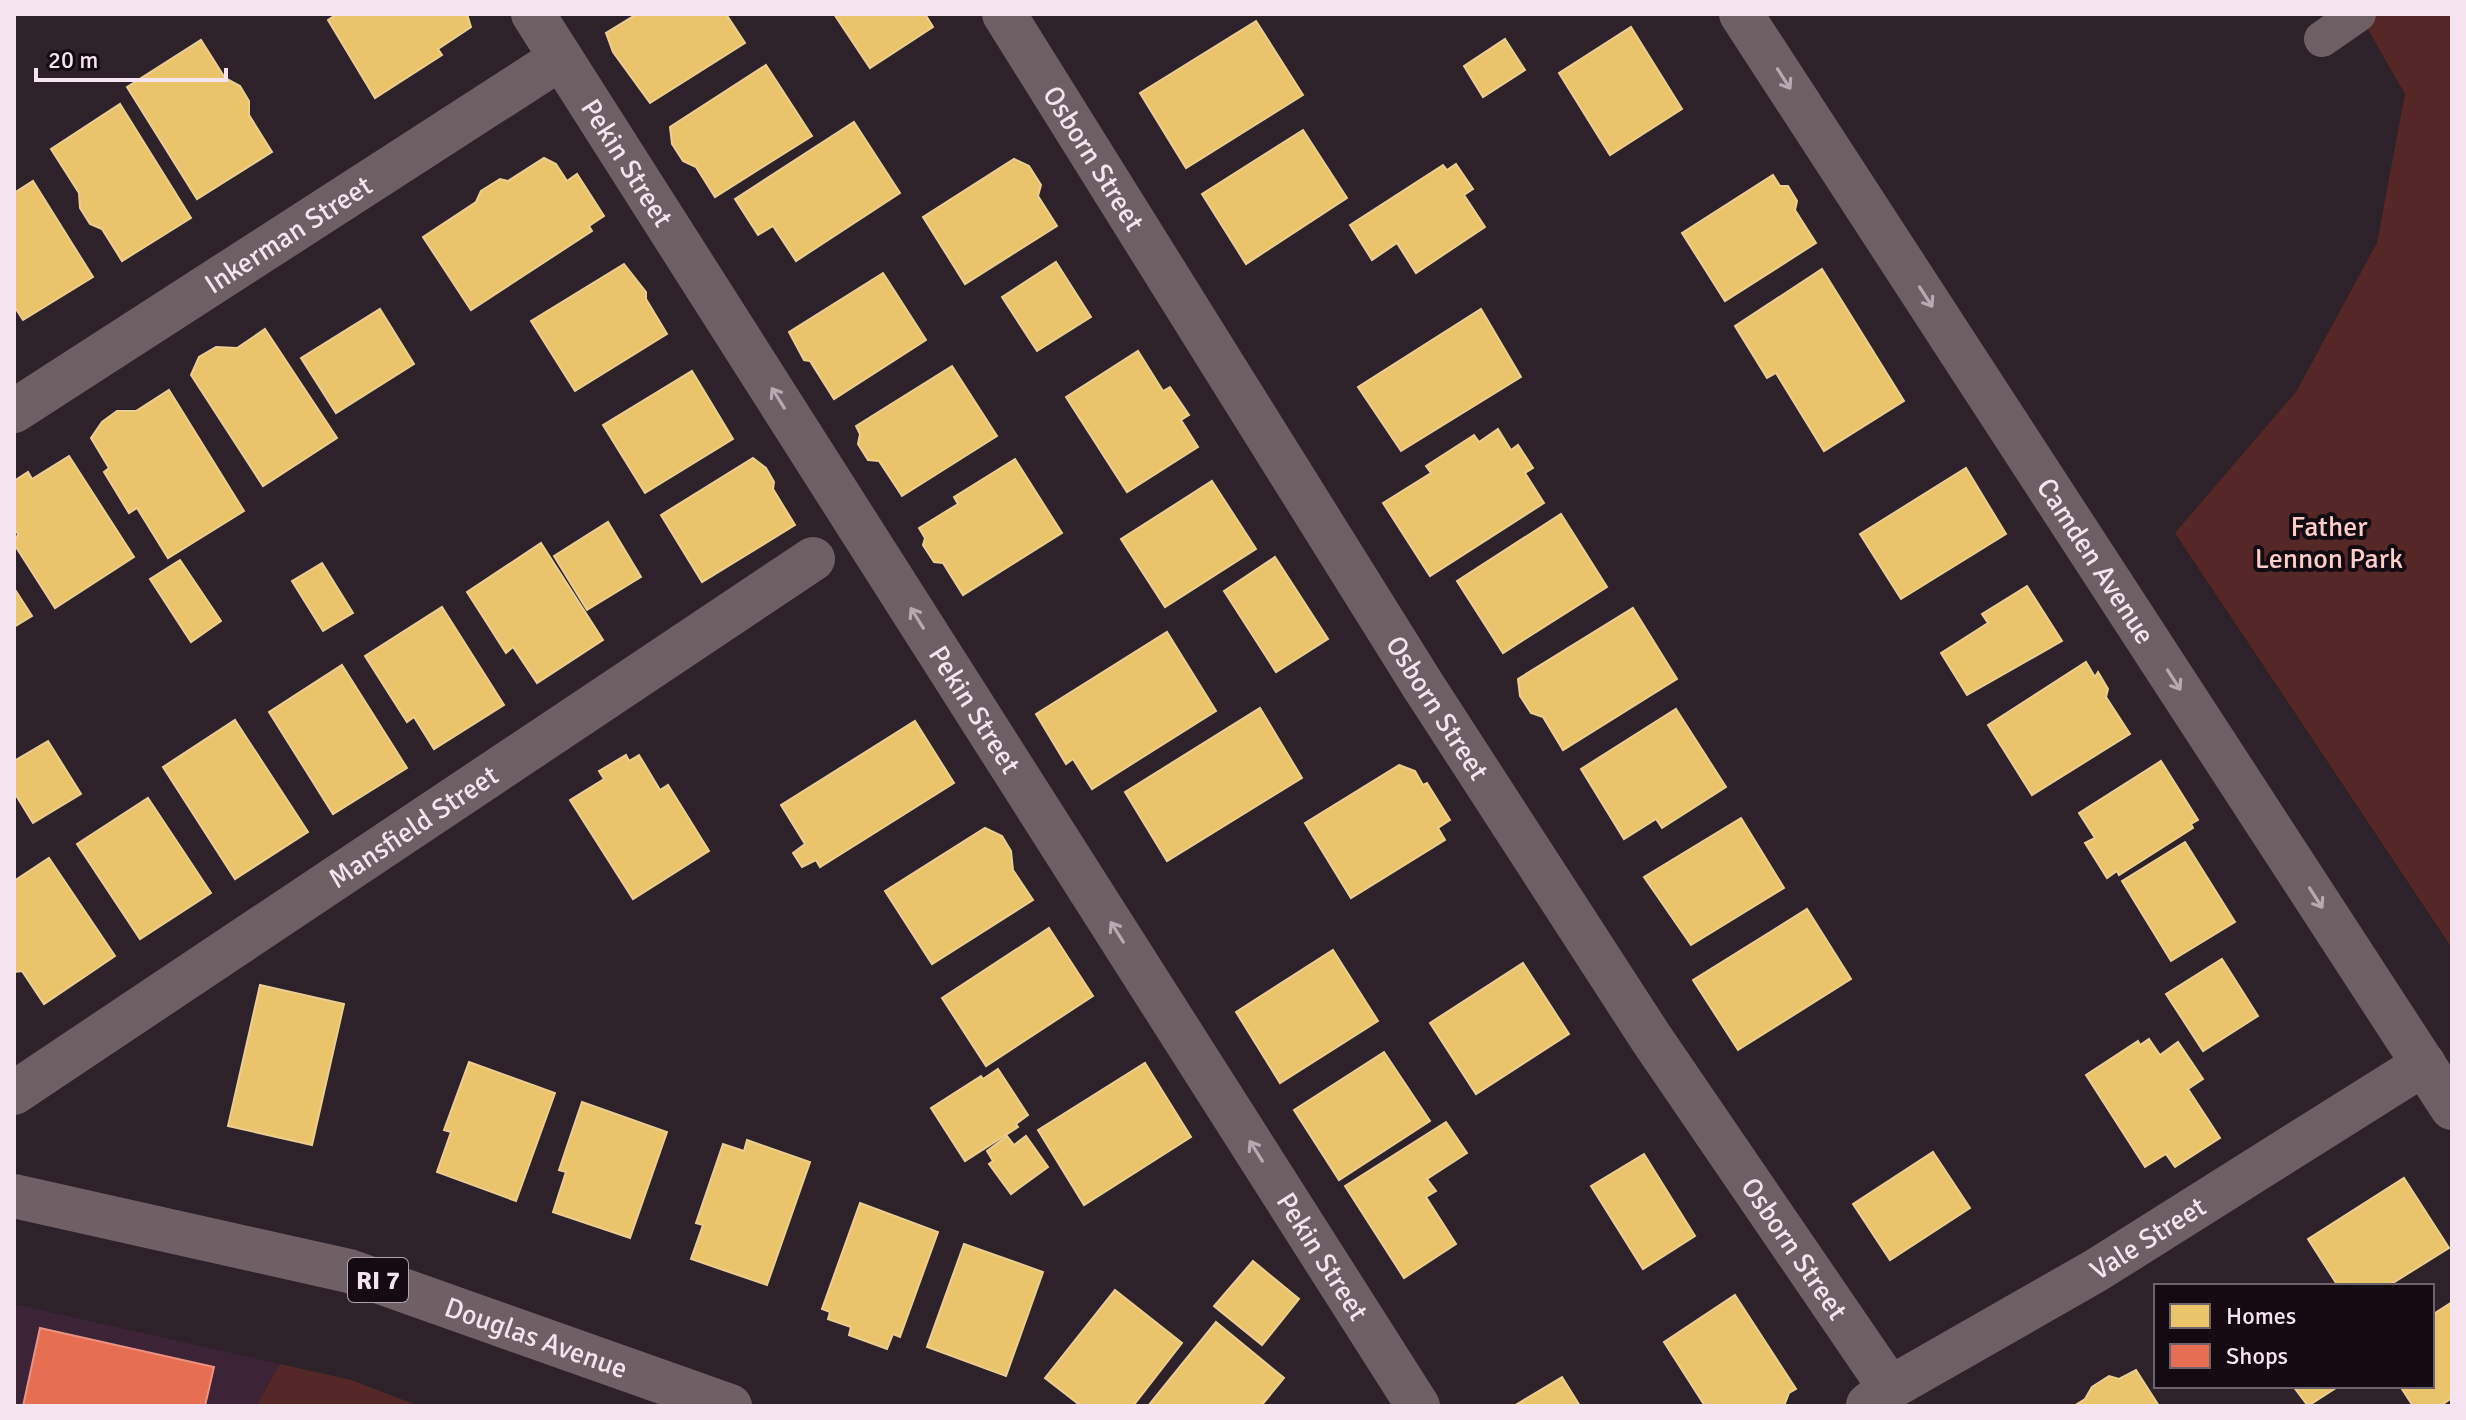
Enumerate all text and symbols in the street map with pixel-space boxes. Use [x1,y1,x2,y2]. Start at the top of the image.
scale bar [36,32,226,82]
text: 20 m [48,45,98,75]
one-way arrow [1776,68,1792,90]
street label: Osborn Street [1035,80,1151,238]
street label: Pekin Street [573,93,680,234]
street label: Inkerman Street [198,169,379,301]
one-way arrow [1917,286,1934,308]
one-way arrow [769,387,785,410]
street label: Camden Avenue [2029,472,2162,651]
park label: Father Lennon Park [2255,510,2403,576]
one-way arrow [908,607,924,630]
street label: Osborn Street [1378,630,1496,787]
street label: Pekin Street [921,640,1028,780]
one-way arrow [2166,668,2183,690]
street label: Mansfield Street [322,758,505,896]
one-way arrow [2308,886,2324,908]
one-way arrow [1108,921,1125,943]
one-way arrow [1247,1140,1263,1163]
street label: Osborn Street [1733,1171,1854,1327]
street label: Pekin Street [1269,1186,1375,1327]
street label: Vale Street [2084,1190,2213,1288]
road number: RI 7 [348,1258,408,1302]
legend [2154,1284,2434,1388]
street label: Douglas Avenue [440,1290,632,1386]
text: Homes [2226,1301,2296,1331]
text: Shops [2226,1341,2288,1371]

